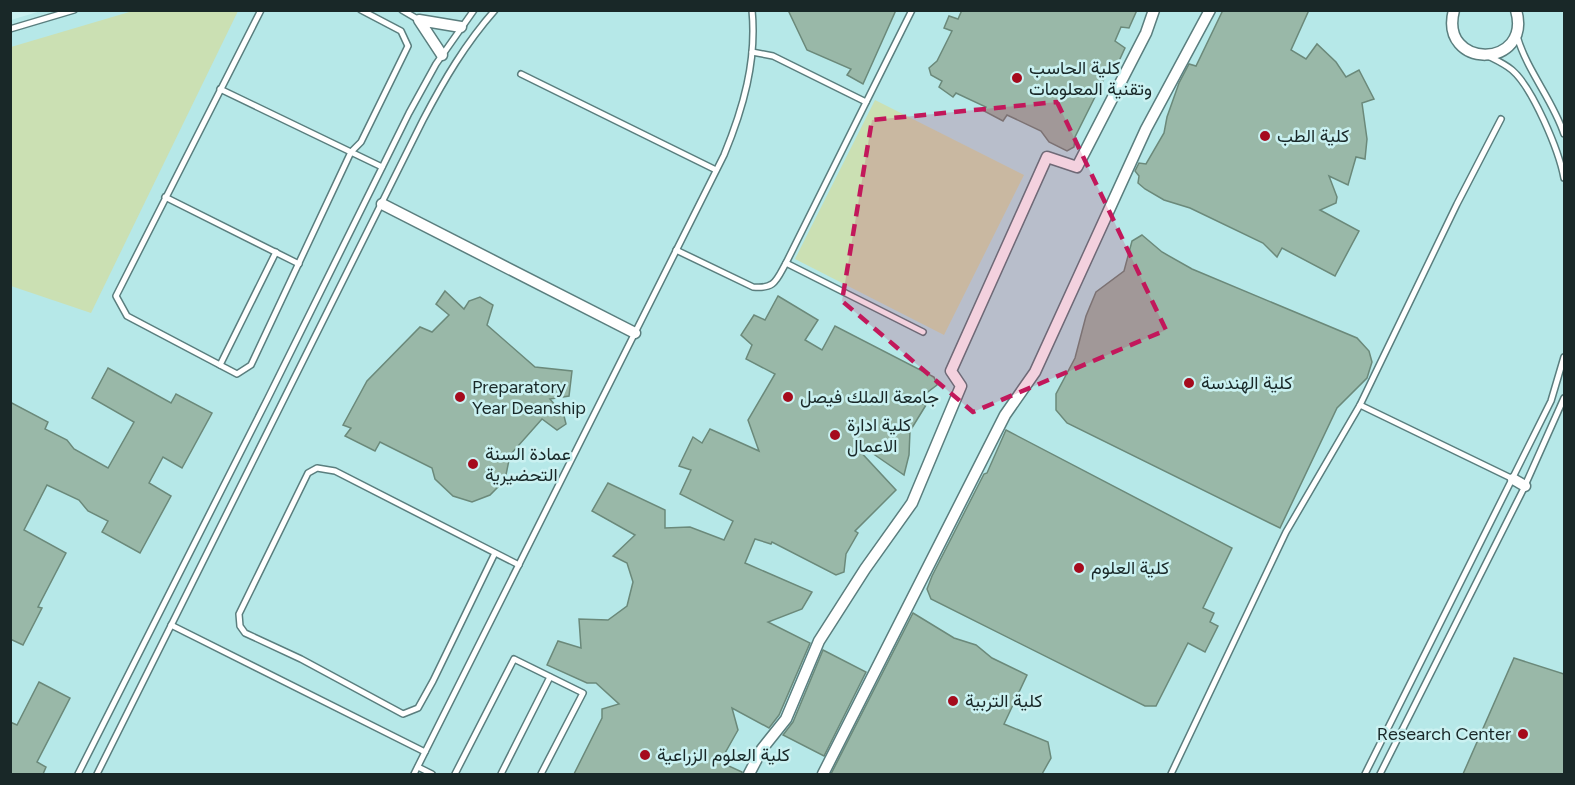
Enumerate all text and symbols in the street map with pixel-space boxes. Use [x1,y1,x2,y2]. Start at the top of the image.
place label: كلية الحاسب وتقنية المعلومات [1029,57,1152,100]
marker: كلية الحاسب وتقنية المعلومات [1010,71,1024,85]
place label: كلية الطب [1277,125,1349,147]
marker: كلية الطب [1258,129,1272,143]
place label: كلية الهندسة [1201,372,1293,394]
place label: Preparatory Year Deanship [472,376,586,419]
marker: كلية الهندسة [1182,376,1196,390]
place label: جامعة الملك فيصل [800,386,939,408]
marker: Preparatory Year Deanship [453,390,467,404]
marker: جامعة الملك فيصل [781,390,795,404]
place label: كلية ادارة الاعمال [847,414,911,457]
marker: كلية ادارة الاعمال [828,428,842,442]
place label: عمادة السنة التحضيرية [485,443,571,486]
marker: عمادة السنة التحضيرية [466,457,480,471]
place label: كلية العلوم [1091,557,1169,580]
marker: كلية العلوم [1072,561,1086,575]
place label: كلية التربية [965,690,1043,712]
marker: كلية التربية [946,694,960,708]
place label: Research Center [1377,723,1511,745]
marker: Research Center [1516,727,1530,741]
place label: كلية العلوم الزراعية [657,744,790,767]
marker: كلية العلوم الزراعية [638,748,652,762]

